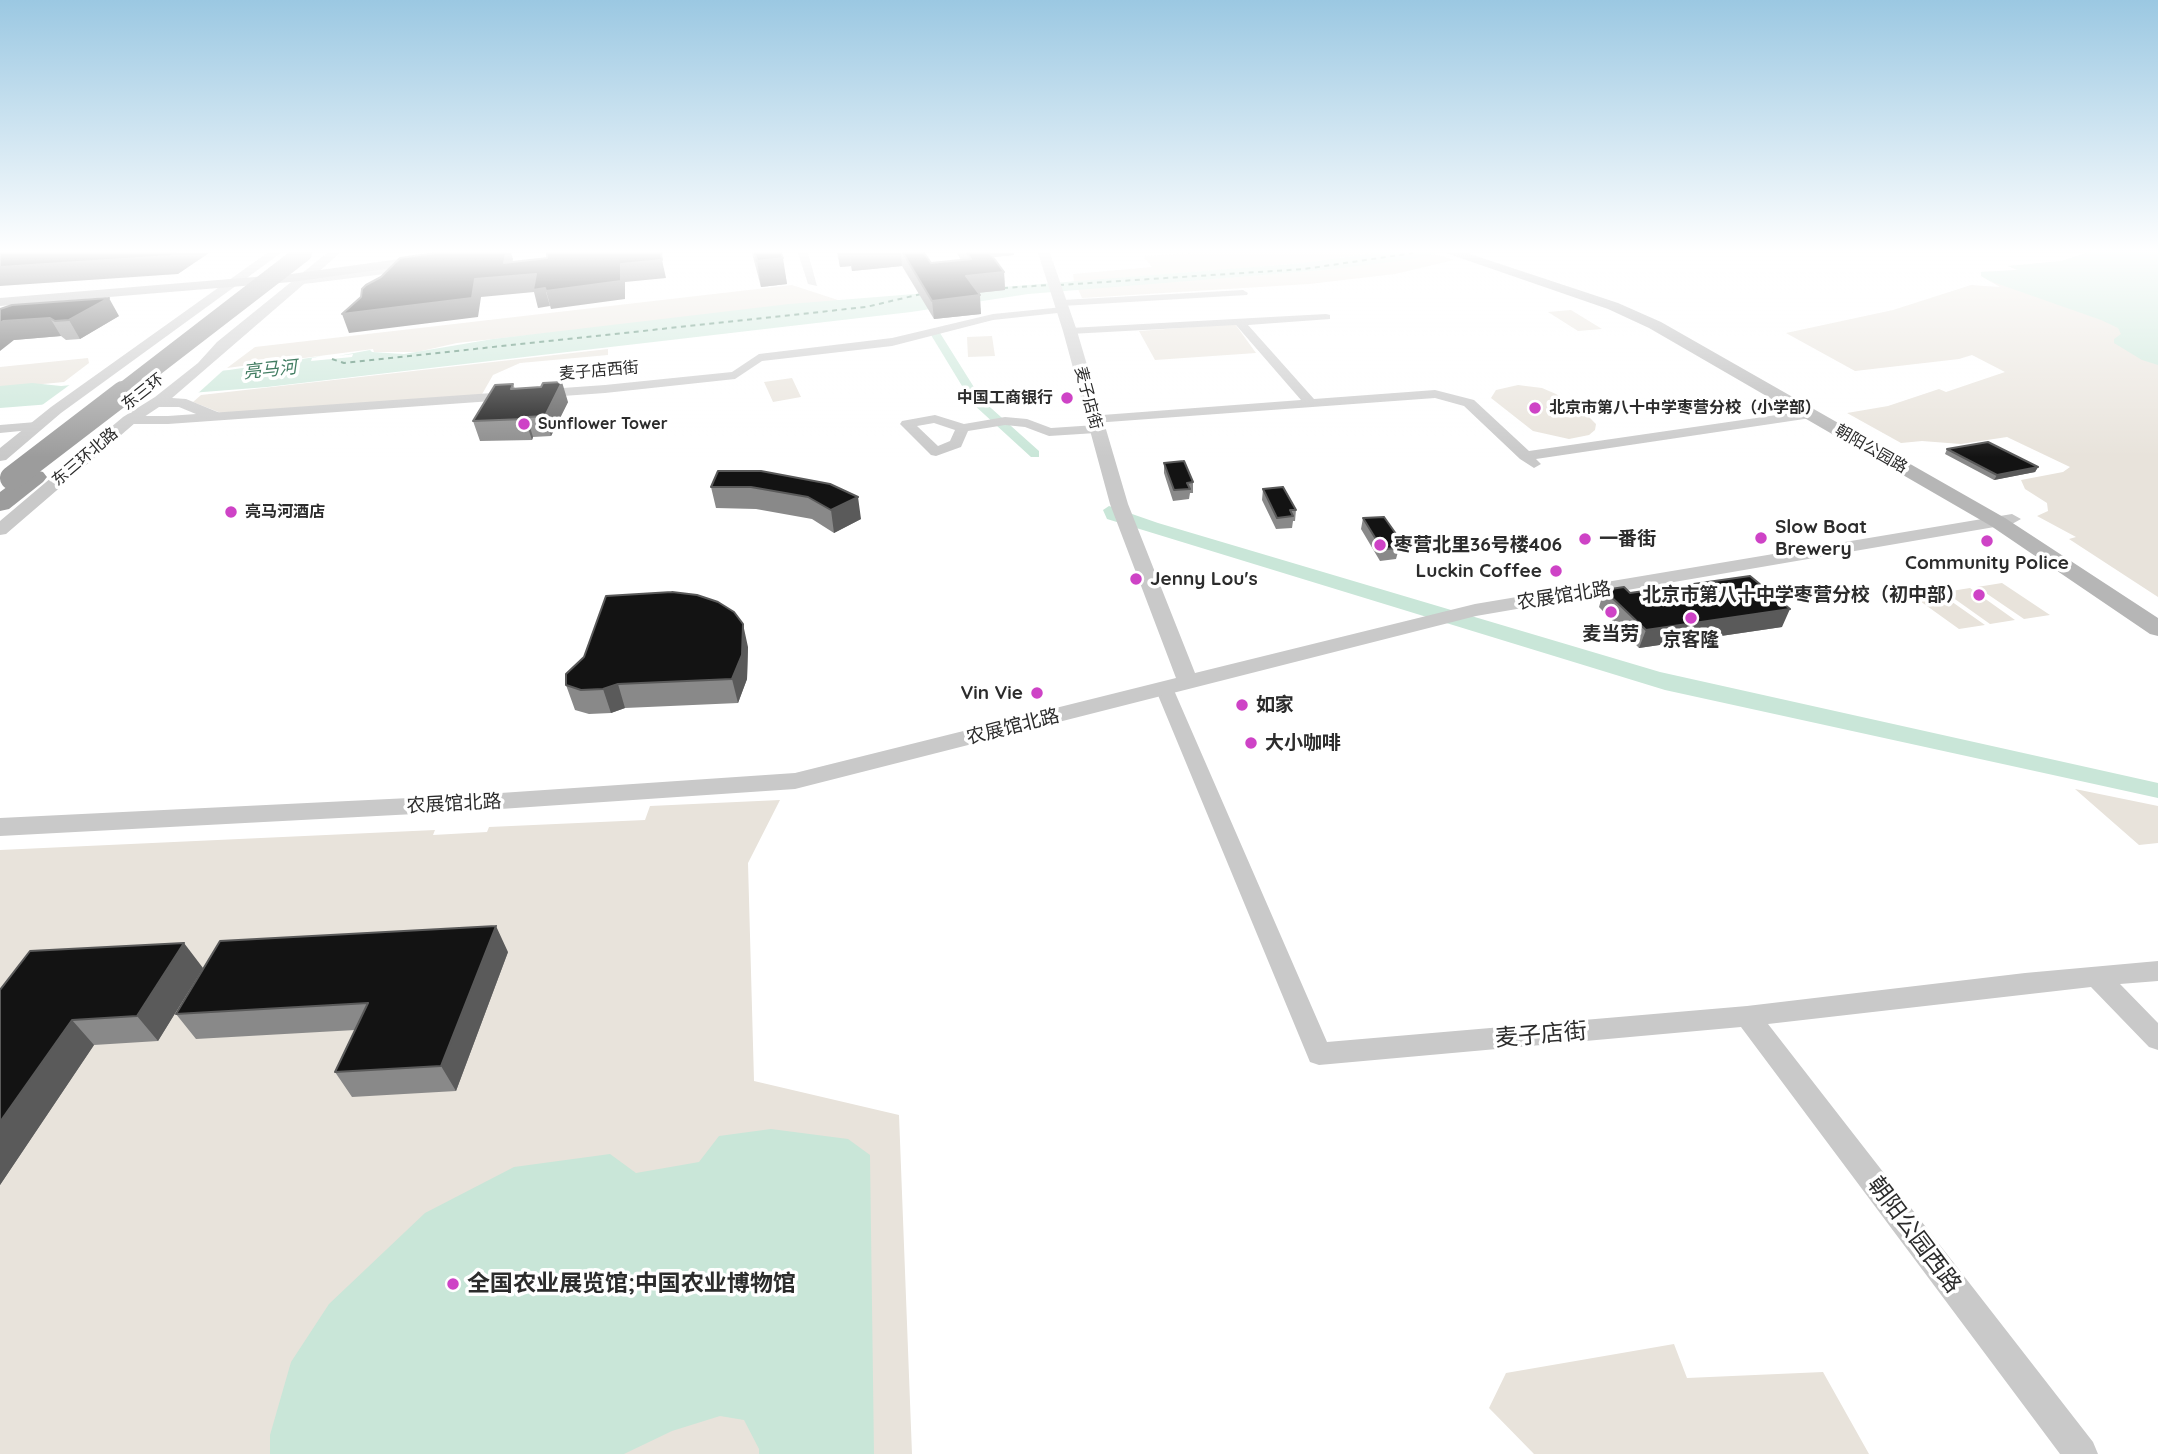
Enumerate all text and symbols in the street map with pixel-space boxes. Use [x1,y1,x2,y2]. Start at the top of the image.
water label: 亮马河 [242,356,298,384]
street label: 麦子店西街 [558,358,640,384]
street label: 麦子店街 [1070,365,1106,431]
street label: 东三环 [118,370,168,414]
place label: 中国工商银行 [957,388,1053,408]
marker: 中国工商银行 [1059,390,1075,406]
place label: 北京市第八十中学枣营分校（小学部） [1549,398,1821,418]
marker: 北京市第八十中学枣营分校（小学部） [1527,400,1543,416]
place label: Sunflower Tower [538,414,668,434]
marker: Sunflower Tower [516,416,532,432]
street label: 朝阳公园路 [1832,421,1910,477]
street label: 东三环北路 [48,424,122,490]
place label: 亮马河酒店 [245,502,325,522]
marker: 亮马河酒店 [223,504,239,520]
place label: Slow Boat Brewery [1775,516,1867,560]
place label: 一番街 [1599,528,1656,550]
marker: Slow Boat Brewery [1753,530,1769,546]
marker: 一番街 [1577,531,1593,547]
marker: Community Police [1979,533,1995,549]
place label: 枣营北里36号楼406 [1394,534,1562,556]
marker: 枣营北里36号楼406 [1372,537,1388,553]
place label: Community Police [1905,552,2069,574]
place label: Luckin Coffee [1416,560,1542,582]
marker: Luckin Coffee [1548,563,1564,579]
place label: Jenny Lou's [1150,568,1258,590]
marker: Jenny Lou's [1128,571,1144,587]
street label: 农展馆北路 [1515,577,1613,615]
place label: 北京市第八十中学枣营分校（初中部） [1642,584,1965,606]
marker: 北京市第八十中学枣营分校（初中部） [1971,587,1987,603]
marker: 麦当劳 [1603,604,1619,620]
marker: 京客隆 [1683,610,1699,626]
place label: 麦当劳 [1583,623,1639,645]
place label: 京客隆 [1663,629,1719,651]
place label: Vin Vie [960,682,1023,704]
marker: Vin Vie [1029,685,1045,701]
place label: 如家 [1256,694,1294,716]
marker: 如家 [1234,697,1250,713]
street label: 农展馆北路 [964,704,1062,750]
place label: 大小咖啡 [1265,732,1341,754]
marker: 大小咖啡 [1243,735,1259,751]
street label: 农展馆北路 [406,790,502,818]
street label: 麦子店街 [1494,1017,1588,1053]
street label: 朝阳公园西路 [1861,1172,1967,1298]
place label: 全国农业展览馆;中国农业博物馆 [467,1270,796,1298]
marker: 全国农业展览馆;中国农业博物馆 [445,1276,461,1292]

